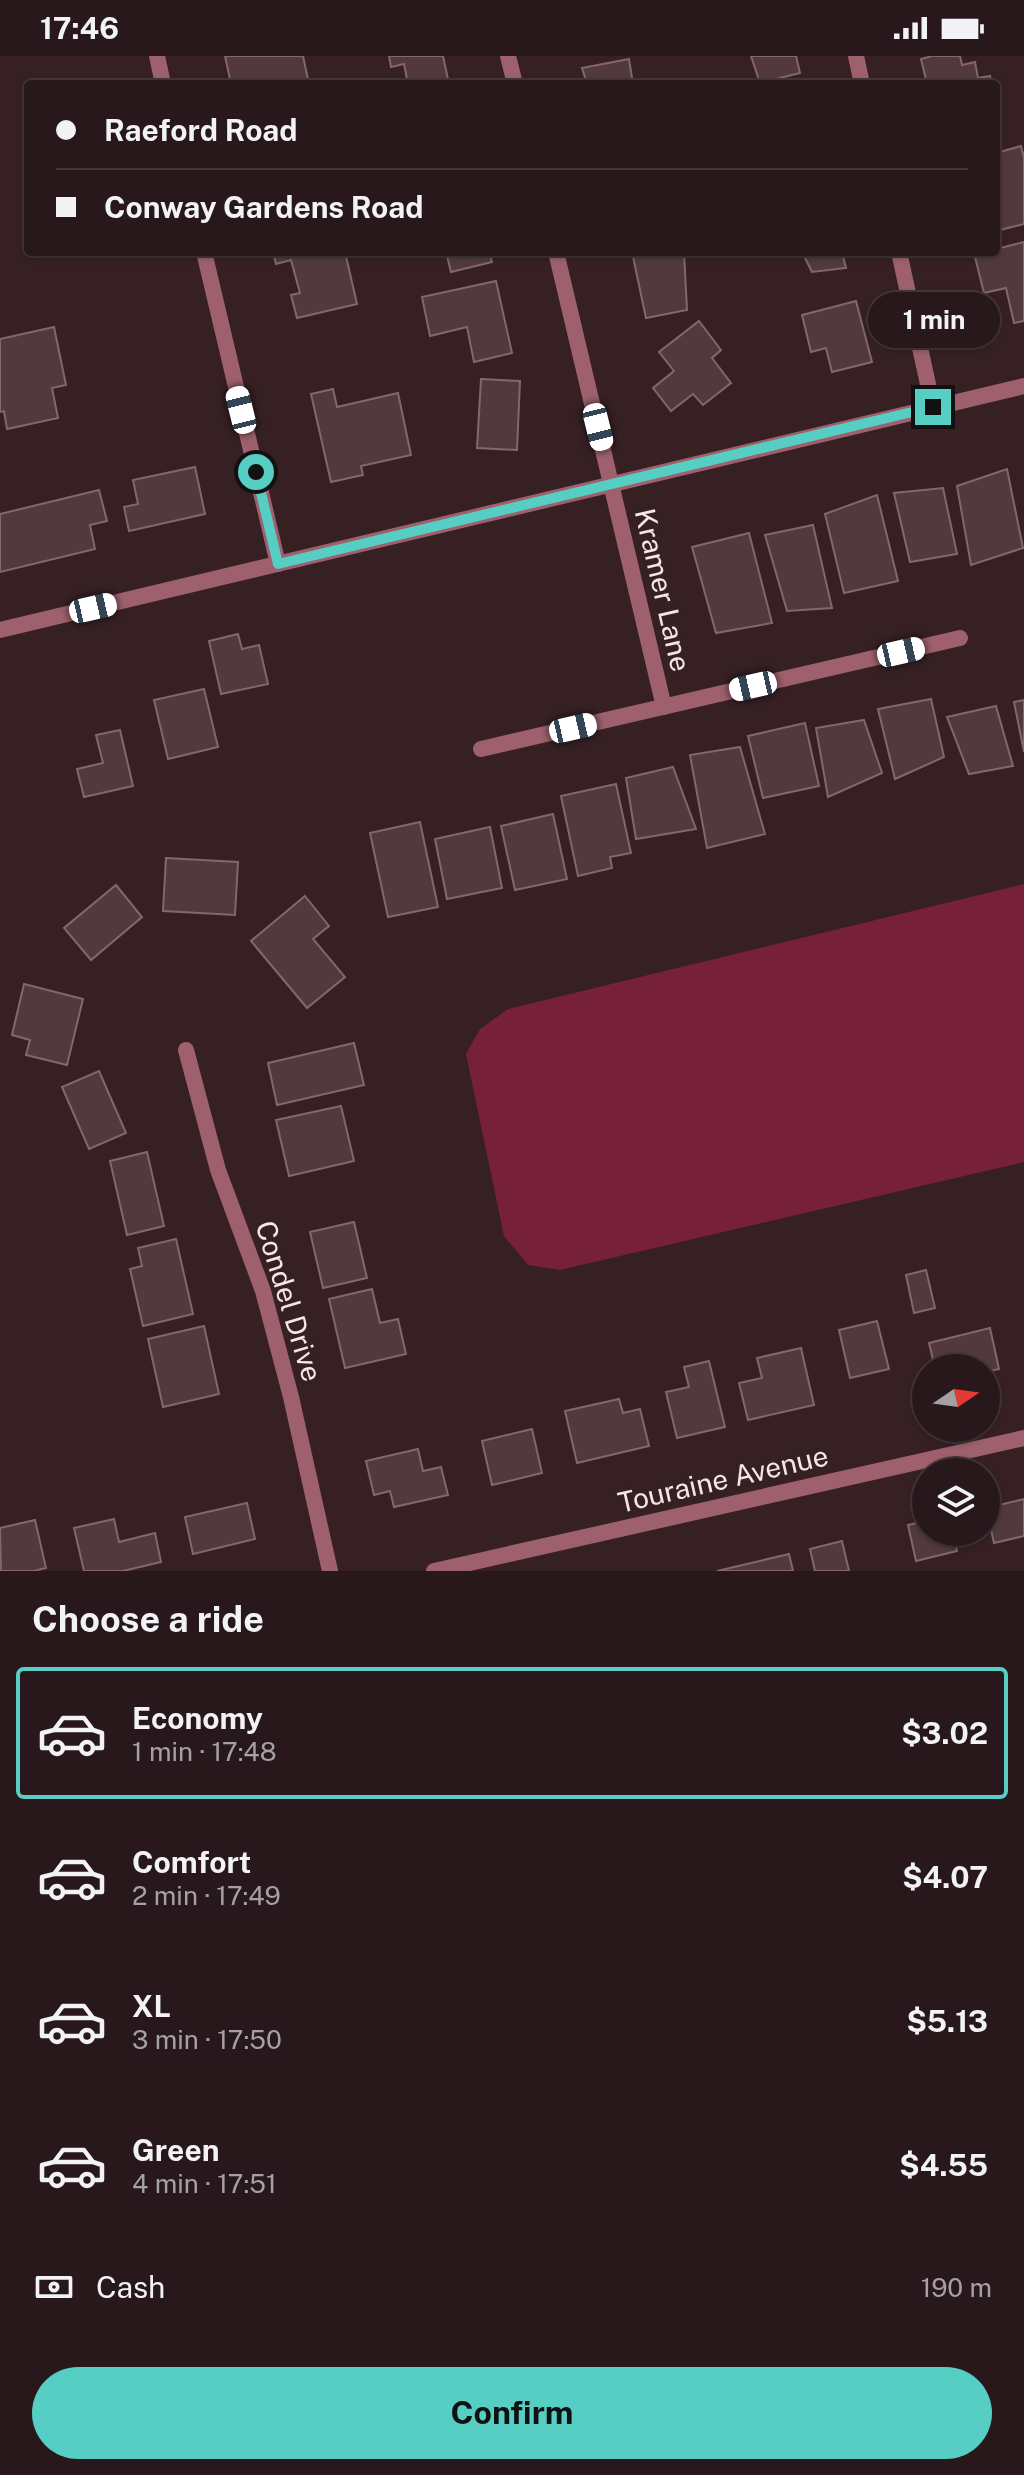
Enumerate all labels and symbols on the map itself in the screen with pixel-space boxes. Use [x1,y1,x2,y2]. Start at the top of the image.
callout: 1 min [867,291,999,347]
car [224,384,258,436]
route end [915,389,951,425]
car [581,401,615,453]
route start [238,454,274,490]
street label: Kramer Lane [629,505,698,675]
car [67,591,119,625]
car [875,635,927,669]
car [727,669,779,703]
car [547,711,599,745]
street label: Condel Drive [249,1217,330,1385]
north arrow [912,1354,1000,1442]
street label: Touraine Avenue [615,1438,831,1519]

